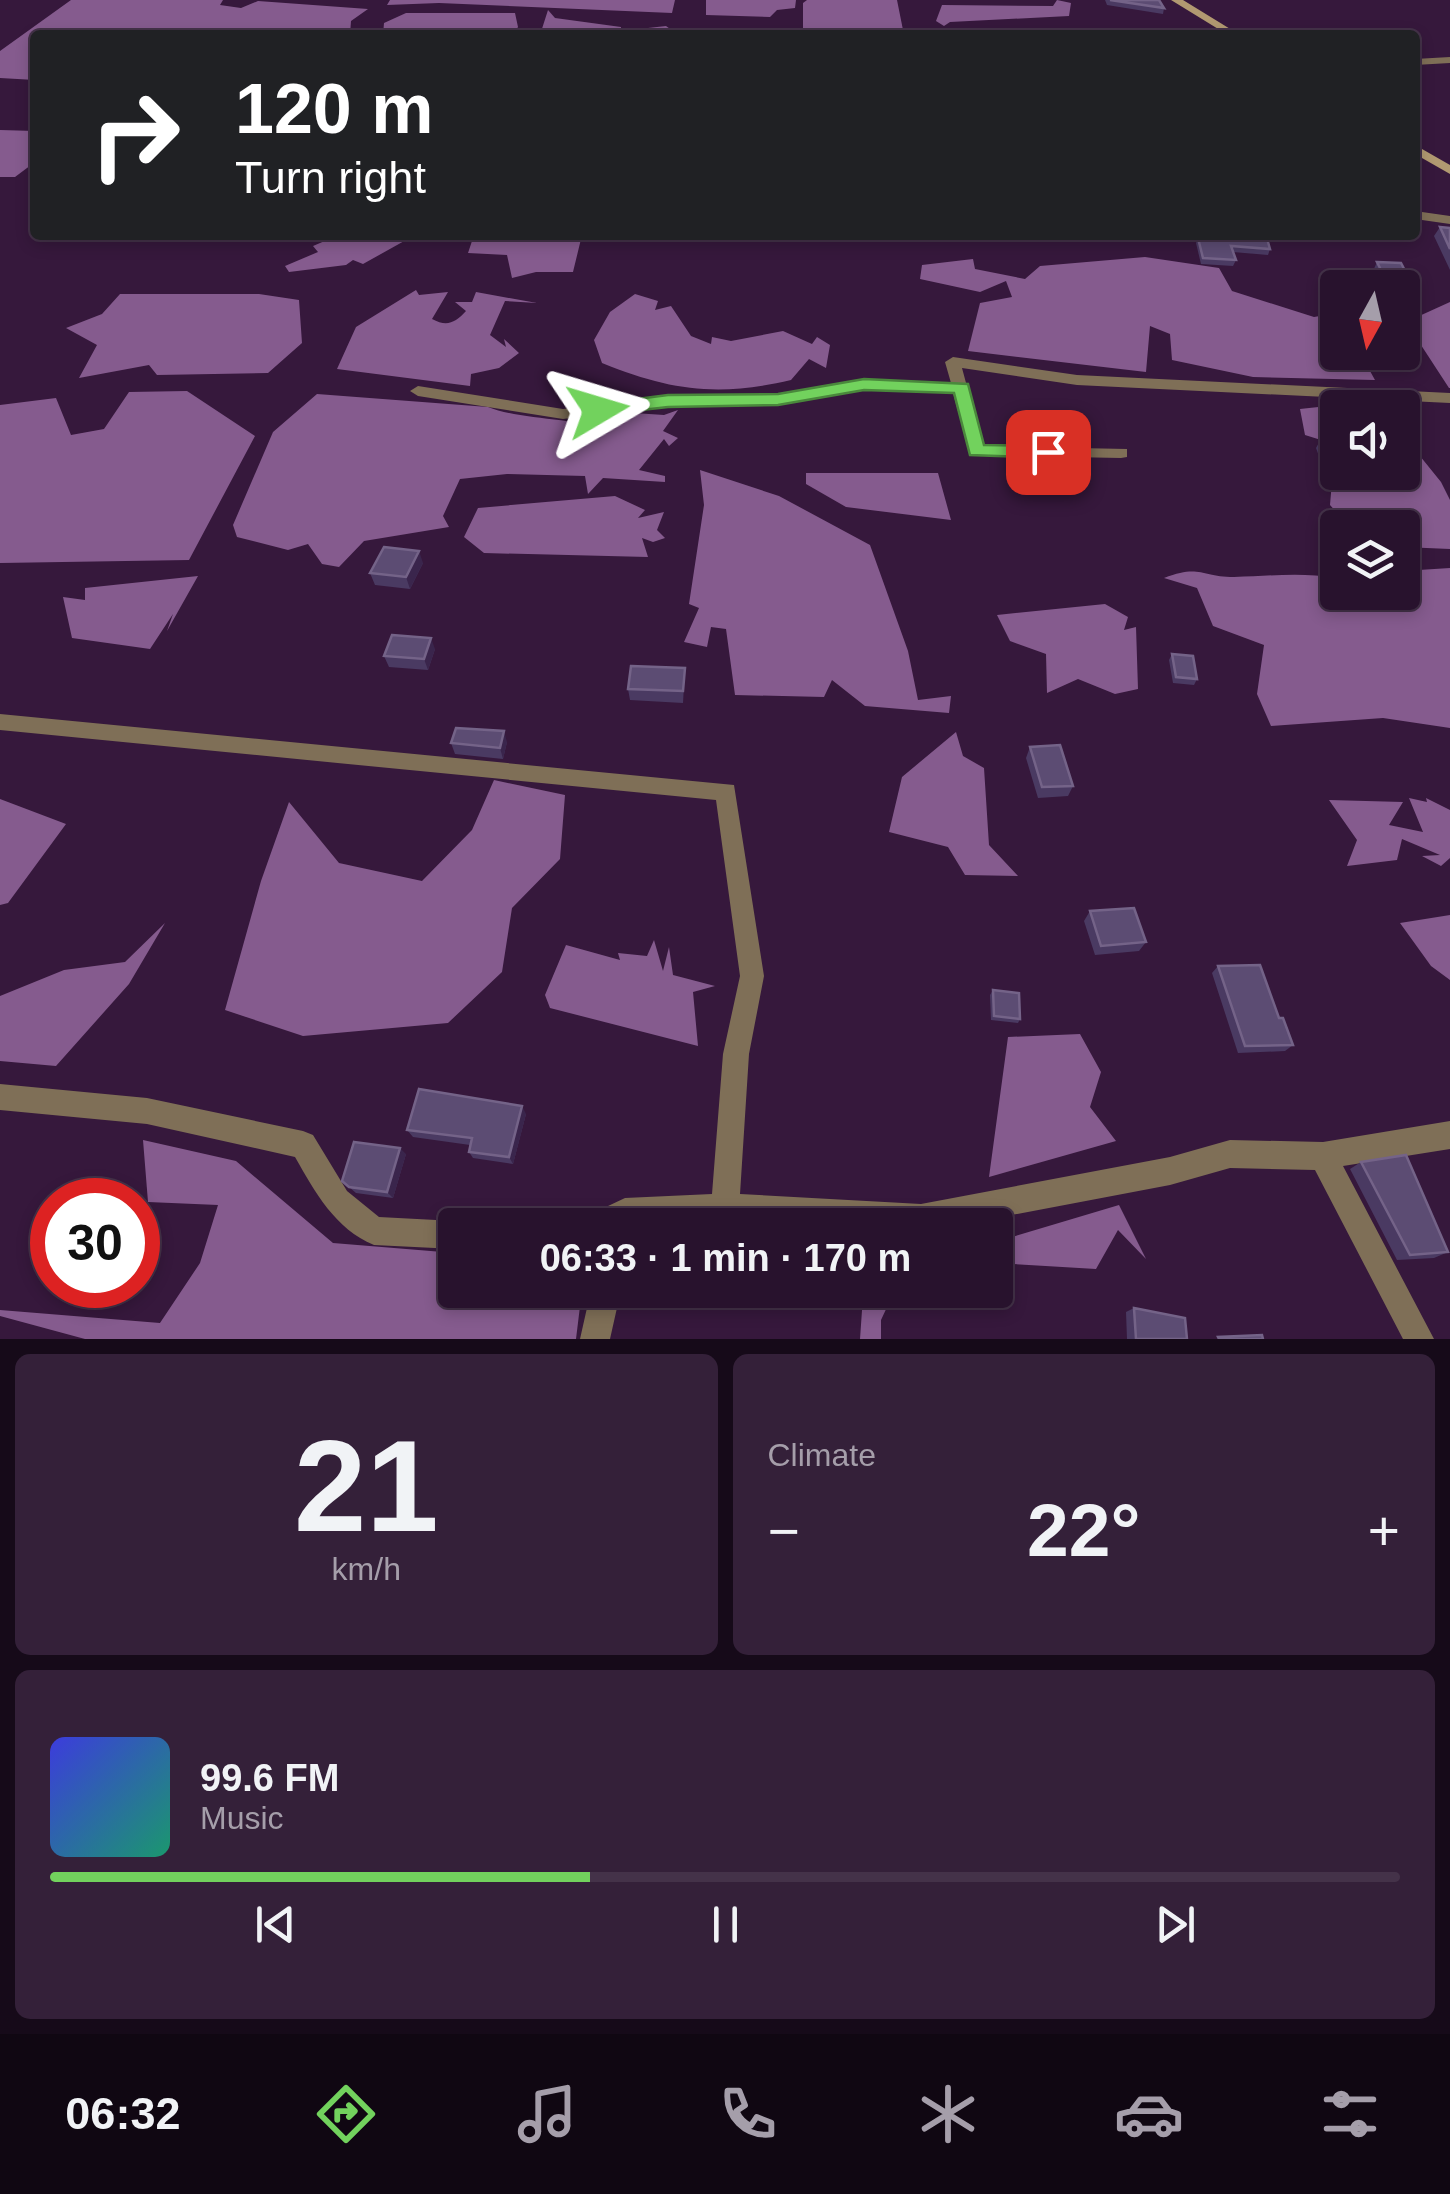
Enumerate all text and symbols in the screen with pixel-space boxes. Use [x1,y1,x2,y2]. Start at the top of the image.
icon: right [70,70,200,200]
text: 120 m [235,70,433,148]
text: Turn right [235,152,426,203]
north arrow [1320,270,1420,370]
map controls [1320,270,1420,610]
position arrow [546,358,650,462]
button: sound [1320,390,1420,490]
pin [1006,410,1091,495]
icon: arrive [1021,425,1076,480]
button: layers [1320,510,1420,610]
speed limit sign: 30 [30,1178,160,1308]
text: 06:33 · 1 min · 170 m [540,1237,911,1279]
text: 21 [294,1413,439,1559]
text: Climate [768,1437,876,1473]
text: 22° [1027,1488,1140,1572]
text: − [768,1500,800,1562]
text: + [1368,1500,1400,1562]
text: km/h [332,1551,401,1587]
text: 99.6 FM [200,1757,339,1799]
text: Music [200,1800,284,1836]
icon: previous [248,1897,303,1952]
icon: pause [698,1897,753,1952]
icon: next [1148,1897,1203,1952]
icon: directions [311,2079,381,2149]
icon: music [512,2079,582,2149]
icon: phone [713,2079,783,2149]
icon: climate [913,2079,983,2149]
icon: car [1114,2079,1184,2149]
icon: filters [1315,2079,1385,2149]
text: 06:32 [65,2088,180,2139]

